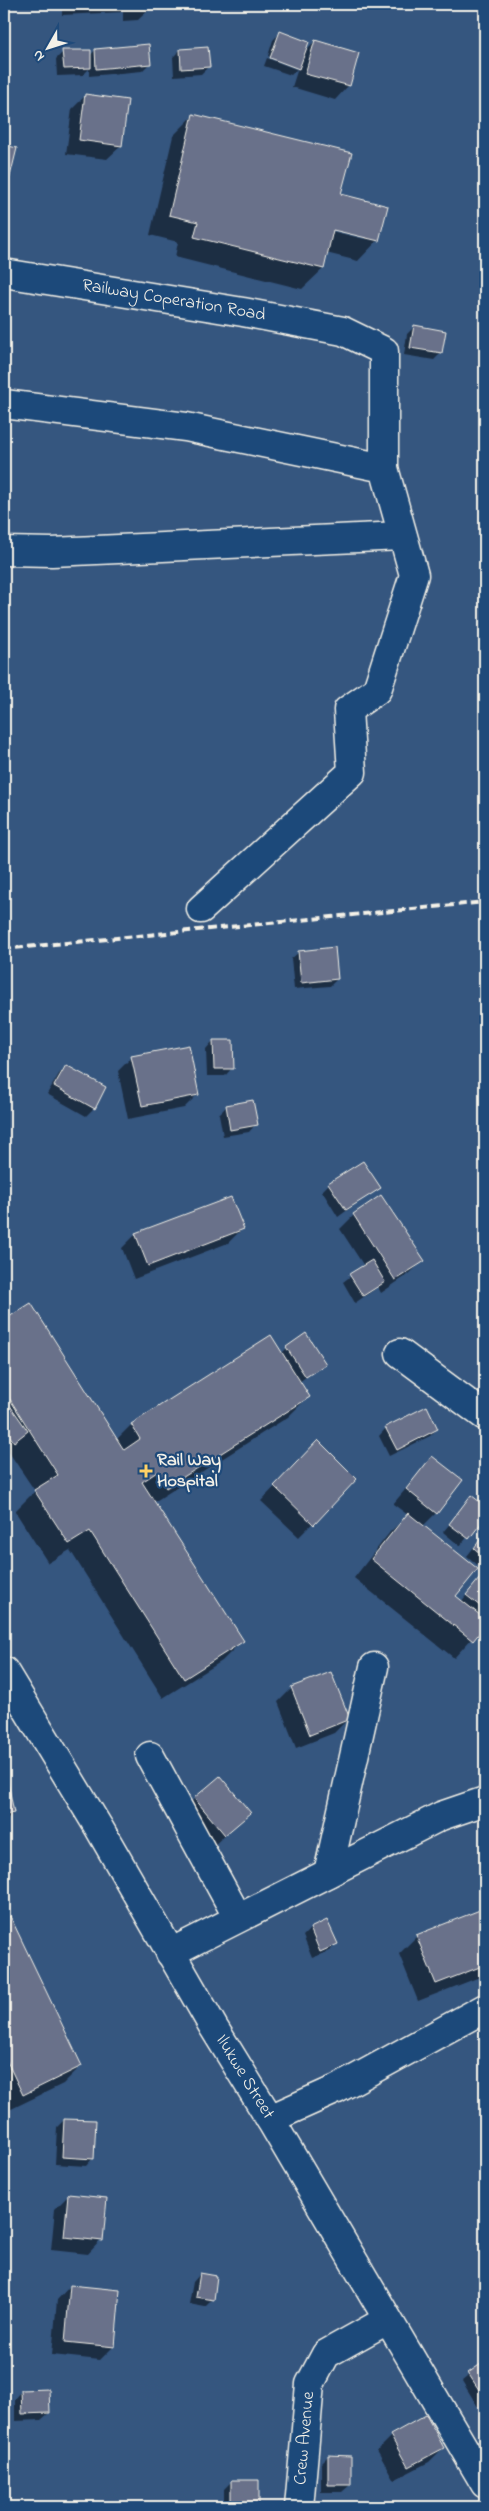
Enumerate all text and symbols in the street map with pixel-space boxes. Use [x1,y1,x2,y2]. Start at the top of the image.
north arrow [22,22,72,72]
text: N [28,45,50,66]
street label: Railway Coperation Road [80,273,268,329]
place label: Rail Way Hospital [157,1448,221,1495]
marker: Rail Way Hospital [139,1464,153,1478]
street label: Ilukwe Street [208,2030,280,2125]
street label: Crew Avenue [288,2390,322,2486]

